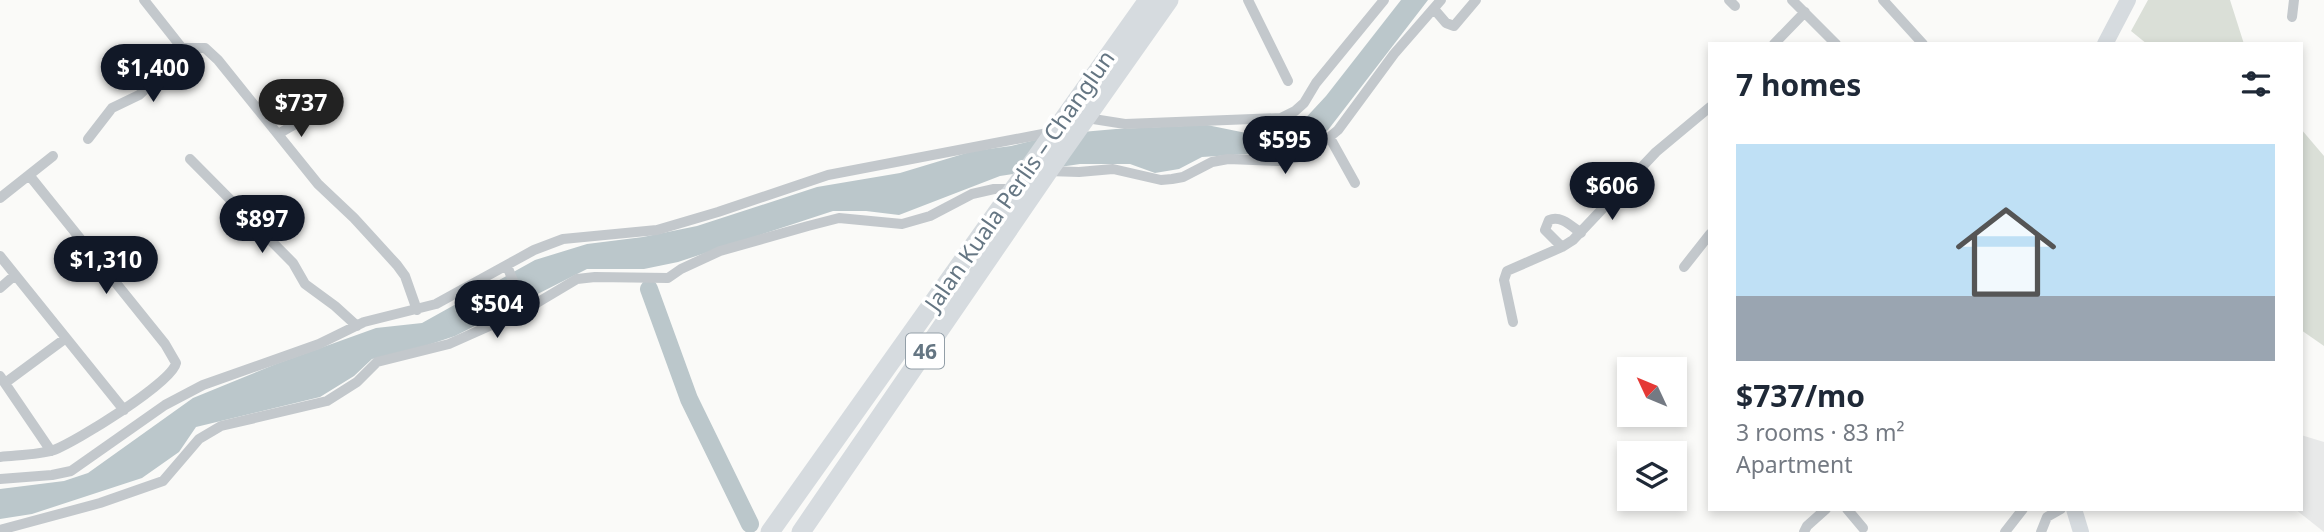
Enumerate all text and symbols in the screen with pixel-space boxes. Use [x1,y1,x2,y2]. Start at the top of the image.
street label: Jalan Kuala Perlis – Changlun [915,43,1121,318]
pin: $1,400 [96,44,210,104]
text: $1,400 [117,51,189,83]
text: 7 homes [1736,64,1861,105]
icon: filters [2237,65,2275,103]
pin: $737 [260,80,342,139]
text: $737 [275,86,327,118]
pin: $595 [1244,116,1326,176]
text: $595 [1259,123,1311,155]
pin: $606 [1571,162,1653,222]
text: $606 [1586,169,1638,201]
icon: home [1943,189,2069,315]
pin: $897 [221,196,303,255]
text: $897 [236,202,288,234]
pin: $1,310 [49,236,163,296]
text: $1,310 [70,243,142,275]
pin: $504 [456,280,538,340]
text: $504 [471,287,523,319]
road number: 46 [906,334,944,368]
north arrow [1617,357,1687,427]
map controls [1617,357,1687,511]
text: $737/mo [1736,375,1865,416]
text: 3 rooms · 83 m² [1736,416,1905,448]
button: layers [1617,441,1687,511]
text: Apartment [1736,448,1853,480]

